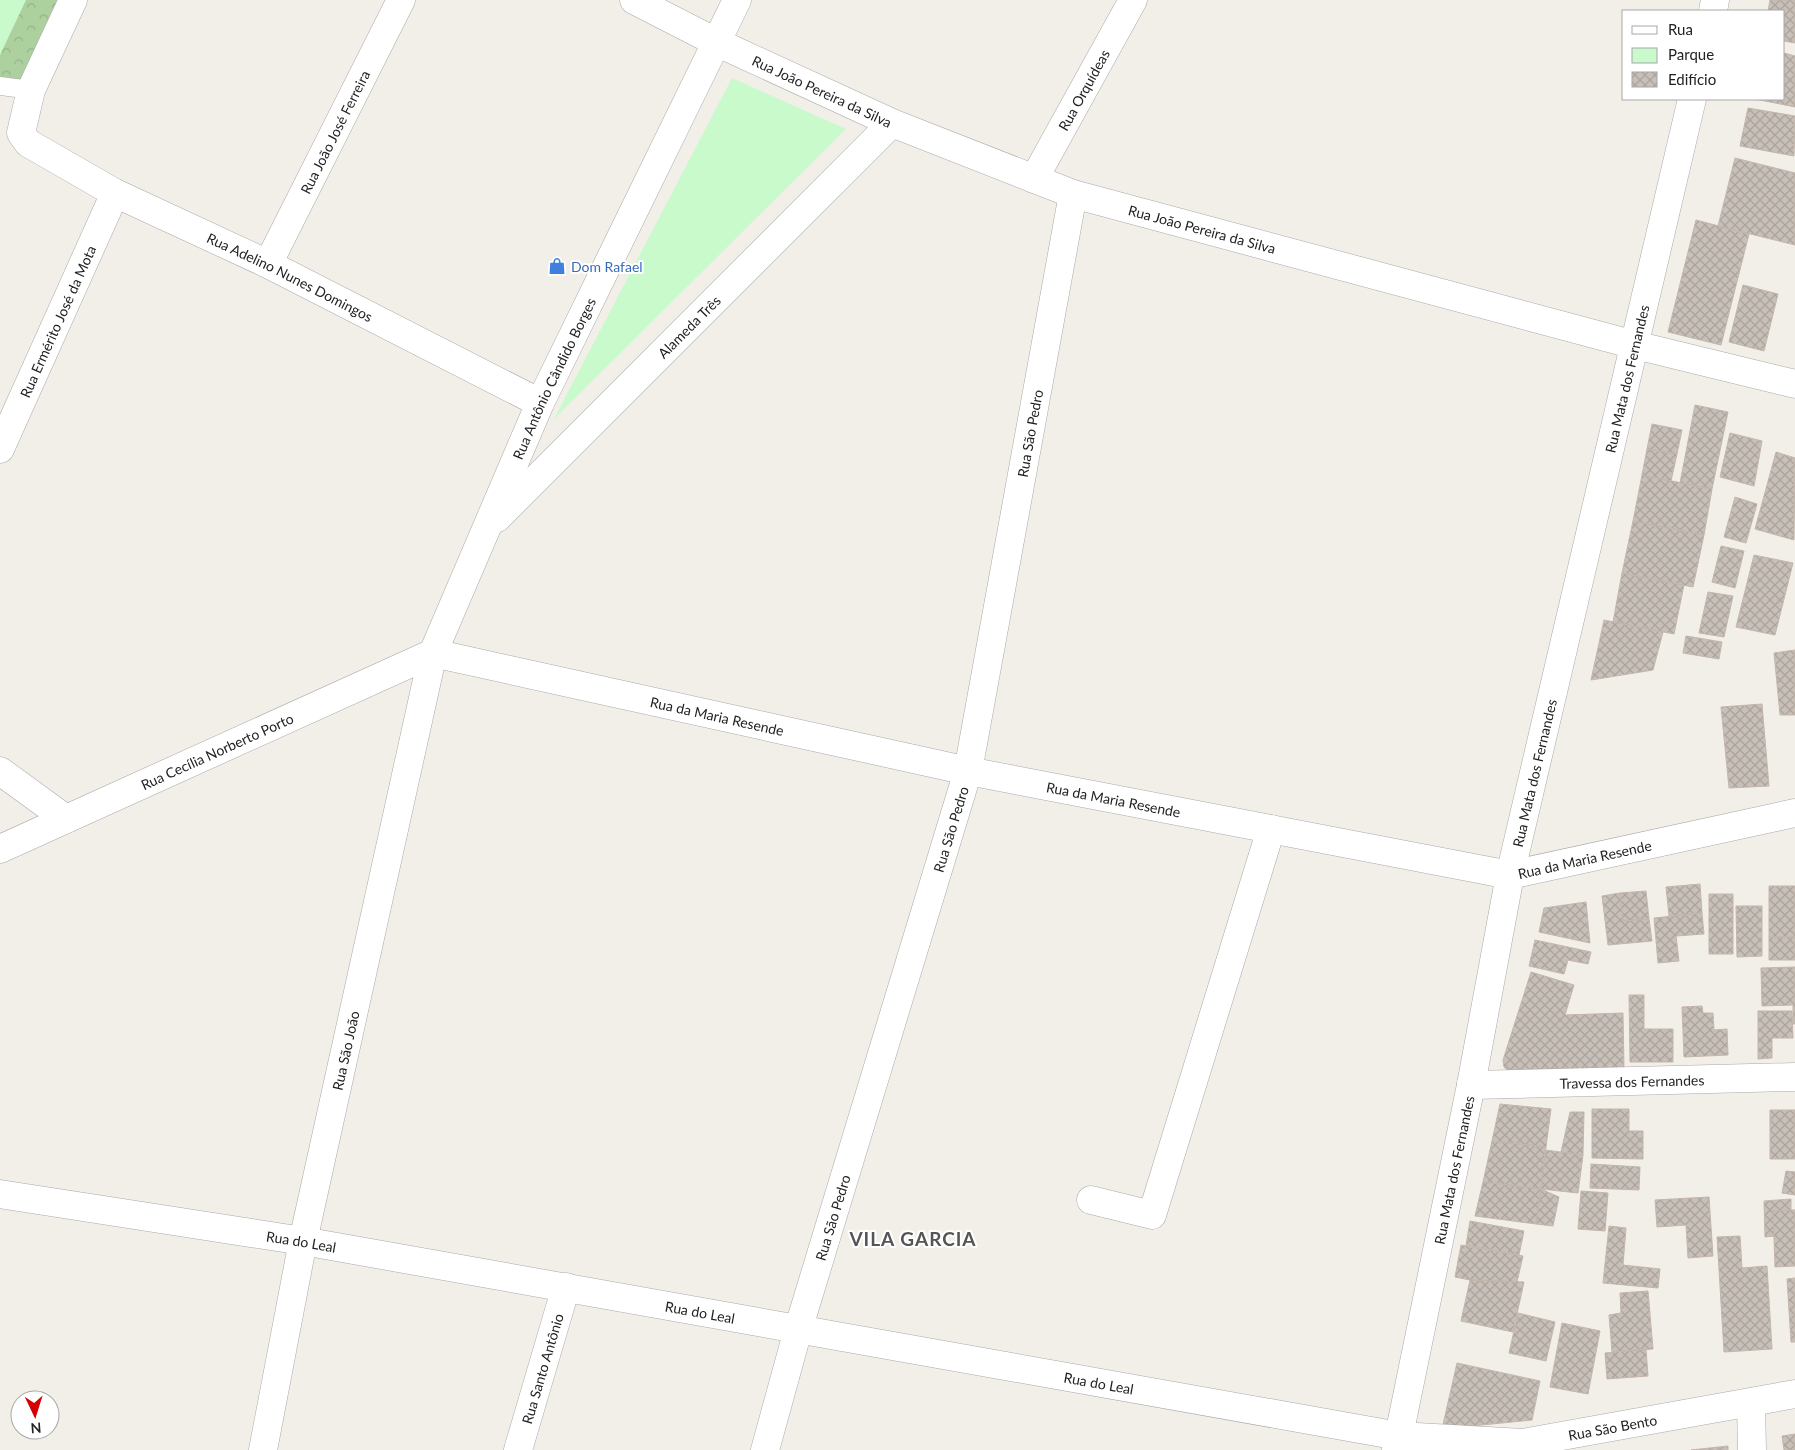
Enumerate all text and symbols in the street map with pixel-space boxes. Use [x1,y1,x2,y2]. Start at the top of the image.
legend [1622,10,1785,100]
text: Rua [1668,20,1693,38]
text: Parque [1668,45,1714,63]
street label: Rua Orquídeas [1054,46,1113,133]
street label: Rua João Pereira da Silva [750,51,895,130]
street label: Rua João José Ferreira [296,67,373,196]
text: Edifício [1668,70,1716,88]
street label: Rua João Pereira da Silva [1127,201,1278,257]
street label: Rua Adelino Nunes Domingos [205,228,376,325]
street label: Rua Ermérito José da Mota [16,242,99,400]
shop icon: Dom Rafael [547,256,567,276]
place label: Dom Rafael [571,258,643,275]
street label: Alameda Três [654,291,724,361]
street label: Rua Antônio Cândido Borges [509,295,599,462]
street label: Rua Mata dos Fernandes [1601,303,1652,454]
street label: Rua São Pedro [1013,388,1046,479]
street label: Rua da Maria Resende [649,693,786,739]
street label: Rua Mata dos Fernandes [1508,697,1559,849]
street label: Rua Cecília Norberto Porto [138,709,296,793]
street label: Rua da Maria Resende [1045,778,1182,820]
street label: Rua São Pedro [929,784,971,874]
street label: Rua da Maria Resende [1516,836,1653,882]
street label: Rua São João [328,1009,362,1092]
street label: Travessa dos Fernandes [1559,1071,1705,1091]
street label: Rua Mata dos Fernandes [1430,1094,1477,1246]
street label: Rua São Pedro [811,1172,853,1263]
street label: Rua do Leal [265,1227,338,1255]
district label: VILA GARCIA [848,1227,977,1250]
street label: Rua do Leal [664,1297,736,1326]
street label: Rua Santo Antônio [518,1311,566,1426]
street label: Rua do Leal [1063,1368,1135,1397]
north arrow [10,1390,60,1440]
street label: Rua São Bento [1567,1411,1658,1443]
text: N [30,1420,42,1437]

